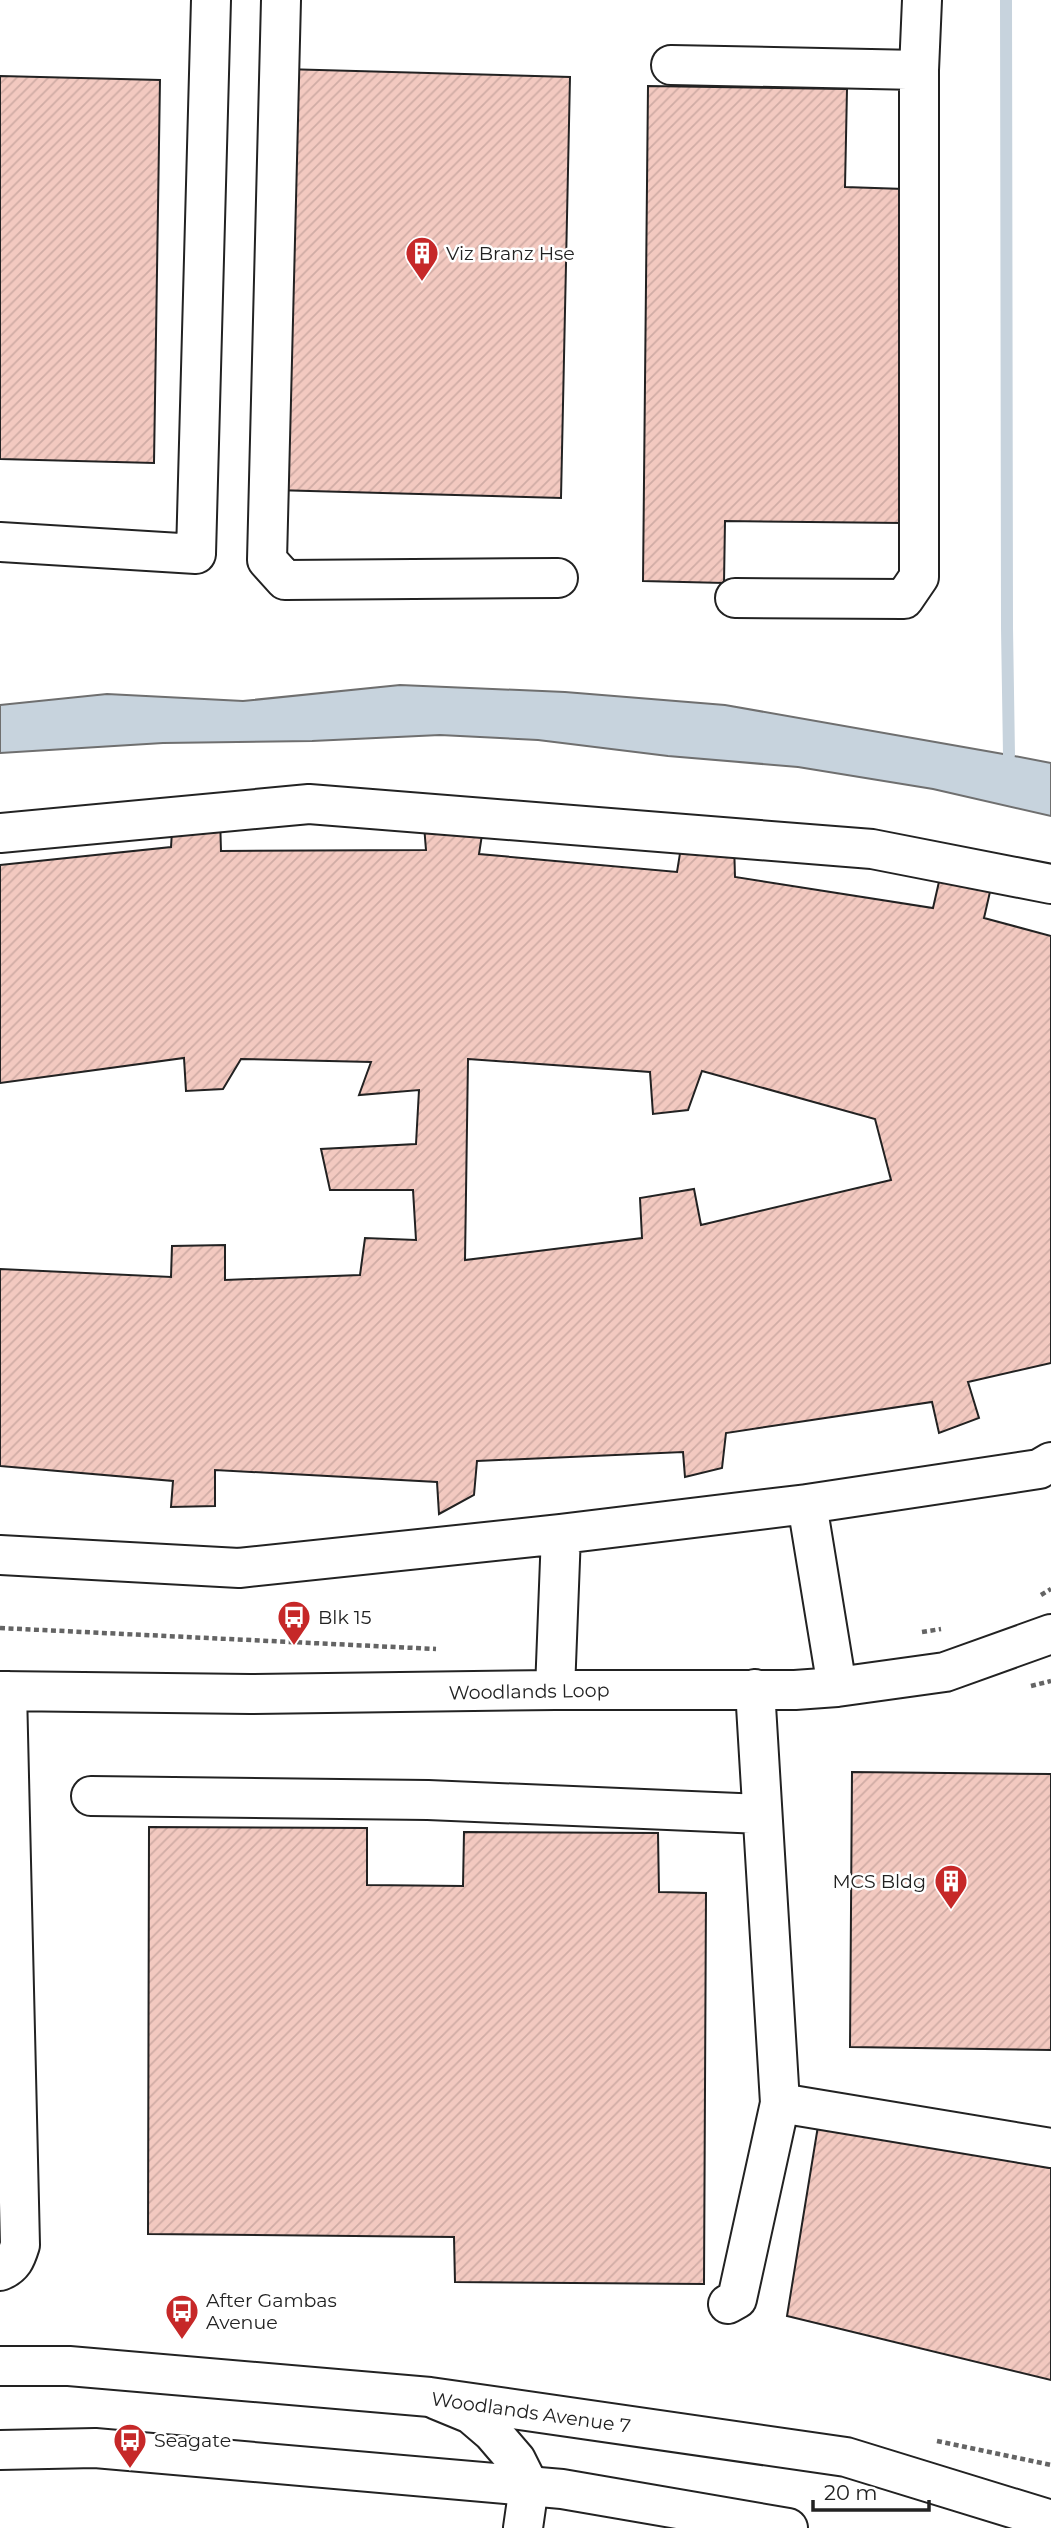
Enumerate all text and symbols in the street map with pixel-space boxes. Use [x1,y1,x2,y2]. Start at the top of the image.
building icon: Viz Branz Hse [403,234,441,283]
place label: Viz Branz Hse [446,242,575,265]
bus stop icon: Blk 15 [275,1598,313,1647]
place label: Blk 15 [318,1606,372,1629]
street label: Woodlands Loop [448,1679,610,1704]
building icon: MCS Bldg [932,1862,970,1911]
place label: MCS Bldg [832,1870,926,1893]
place label: After Gambas Avenue [206,2289,337,2334]
bus stop icon: After Gambas Avenue [163,2292,201,2341]
street label: Woodlands Avenue 7 [430,2387,632,2438]
bus stop icon: Seagate [111,2421,149,2470]
place label: Seagate [154,2429,231,2452]
scale bar [813,2468,928,2512]
text: 20 m [824,2480,878,2505]

